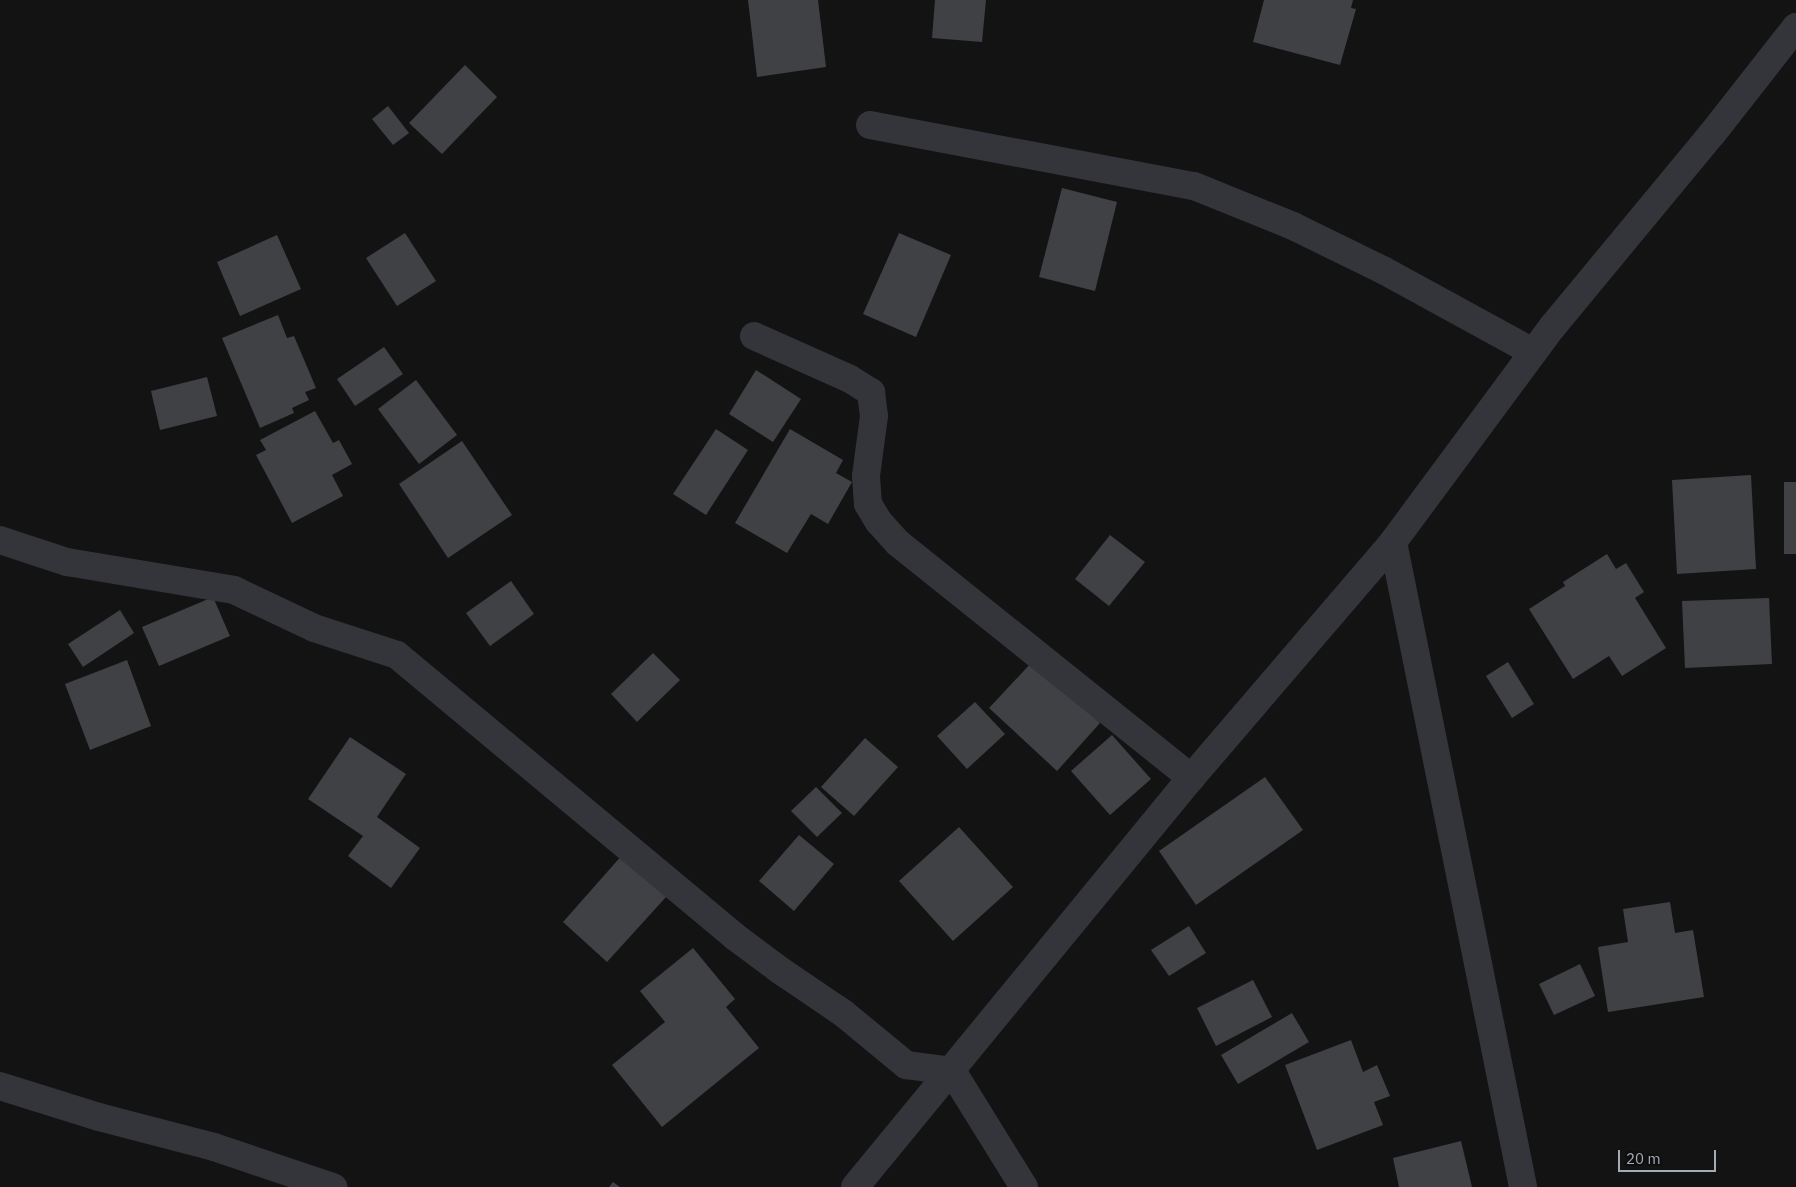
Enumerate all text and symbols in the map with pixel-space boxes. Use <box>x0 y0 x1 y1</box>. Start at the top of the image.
scale bar <box>1621 1140 1718 1172</box>
text: 20 m <box>1626 1149 1661 1168</box>

